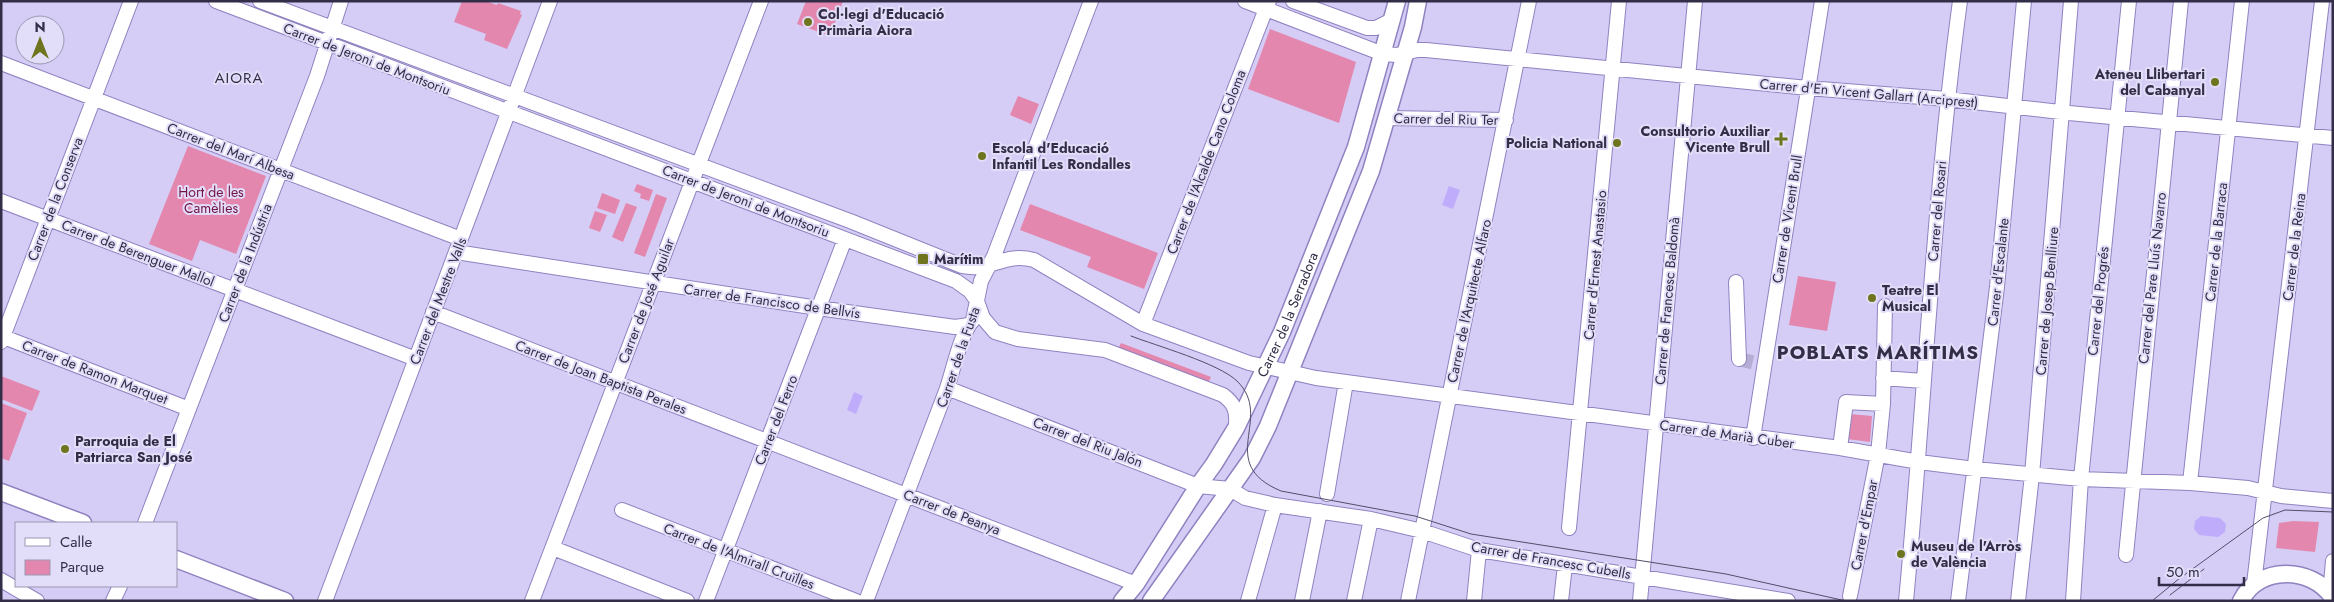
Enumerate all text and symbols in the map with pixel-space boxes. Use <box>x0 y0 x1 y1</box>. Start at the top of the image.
place label: Col·legi d'Educació Primària Aiora <box>818 4 944 40</box>
north arrow <box>15 15 65 65</box>
marker: Col·legi d'Educació Primària Aiora <box>802 16 814 28</box>
text: N <box>34 17 46 37</box>
street label: Carrer de Jeroni de Montsoriu <box>281 18 453 100</box>
place label: Ateneu Llibertari del Cabanyal <box>2094 64 2205 100</box>
district label: AIORA <box>215 67 263 89</box>
street label: Carrer de l'Alcalde Cano Coloma <box>1162 67 1250 257</box>
street label: Carrer d'En Vicent Gallart (Arciprest) <box>1759 73 1979 113</box>
marker: Ateneu Llibertari del Cabanyal <box>2209 76 2221 88</box>
street label: Carrer del Riu Ter <box>1393 108 1499 130</box>
street label: Carrer del Marí Albesa <box>164 117 298 185</box>
place label: Consultorio Auxiliar Vicente Brull <box>1641 121 1770 157</box>
marker: Consultorio Auxiliar Vicente Brull <box>1774 132 1788 146</box>
place label: Policia National <box>1506 133 1607 153</box>
street label: Carrer de la Conserva <box>22 134 88 264</box>
marker: Policia National <box>1611 137 1623 149</box>
place label: Escola d'Educació Infantil Les Rondalles <box>992 138 1131 174</box>
marker: Escola d'Educació Infantil Les Rondalles <box>976 150 988 162</box>
street label: Carrer de Vicent Brull <box>1767 154 1807 284</box>
street label: Carrer de Jeroni de Montsoriu <box>660 160 832 242</box>
street label: Carrer del Rosari <box>1923 160 1951 262</box>
street label: Carrer de la Barraca <box>2200 181 2232 303</box>
park label: Hort de les Camèlies <box>178 182 244 218</box>
street label: Carrer d'Ernest Anastasio <box>1578 189 1612 341</box>
street label: Carrer del Pare Lluís Navarro <box>2133 191 2171 365</box>
street label: Carrer de la Reina <box>2277 192 2311 302</box>
street label: Carrer de la Indústria <box>213 201 277 325</box>
street label: Carrer de Berenguer Mallol <box>59 215 217 291</box>
street label: Carrer de Francesc Baldomà <box>1650 216 1684 386</box>
street label: Carrer de l'Arquitecte Alfaro <box>1442 217 1496 385</box>
street label: Carrer d'Escalante <box>1982 217 2014 327</box>
street label: Carrer de Josep Benlliure <box>2031 226 2063 376</box>
street label: Carrer del Mestre Valls <box>405 234 472 367</box>
street label: Carrer de José Aguilar <box>613 235 679 366</box>
street label: Carrer del Progrés <box>2082 245 2114 357</box>
place label: Marítim <box>934 249 983 269</box>
street label: Carrer de la Serradora <box>1252 249 1323 380</box>
marker: Marítim <box>916 252 930 266</box>
street label: Carrer de Francisco de Bellvís <box>683 279 862 323</box>
place label: Teatre El Musical <box>1882 280 1938 316</box>
marker: Teatre El Musical <box>1866 292 1878 304</box>
street label: Carrer de la Fusta <box>931 304 985 410</box>
street label: Carrer de Ramon Marquet <box>19 335 171 409</box>
street label: Carrer de Joan Baptista Perales <box>512 335 690 419</box>
district label: POBLATS MARÍTIMS <box>1777 339 1979 366</box>
street label: Carrer del Ferro <box>750 372 803 468</box>
street label: Carrer del Riu Jalón <box>1030 412 1146 472</box>
street label: Carrer de Marià Cuber <box>1658 415 1796 453</box>
place label: Parroquia de El Patriarca San José <box>75 431 193 467</box>
marker: Parroquia de El Patriarca San José <box>59 443 71 455</box>
street label: Carrer d'Empar <box>1845 478 1883 572</box>
street label: Carrer de Peanya <box>900 484 1004 540</box>
street label: Carrer de l'Almirall Cruïlles <box>661 518 818 594</box>
legend <box>15 522 178 587</box>
text: Calle <box>60 531 92 553</box>
street label: Carrer de Francesc Cubells <box>1470 536 1633 584</box>
place label: Museu de l'Arròs de València <box>1911 536 2022 572</box>
marker: Museu de l'Arròs de València <box>1895 548 1907 560</box>
scale bar <box>2159 554 2244 586</box>
text: Parque <box>60 556 104 578</box>
text: 50 m <box>2166 561 2200 583</box>

